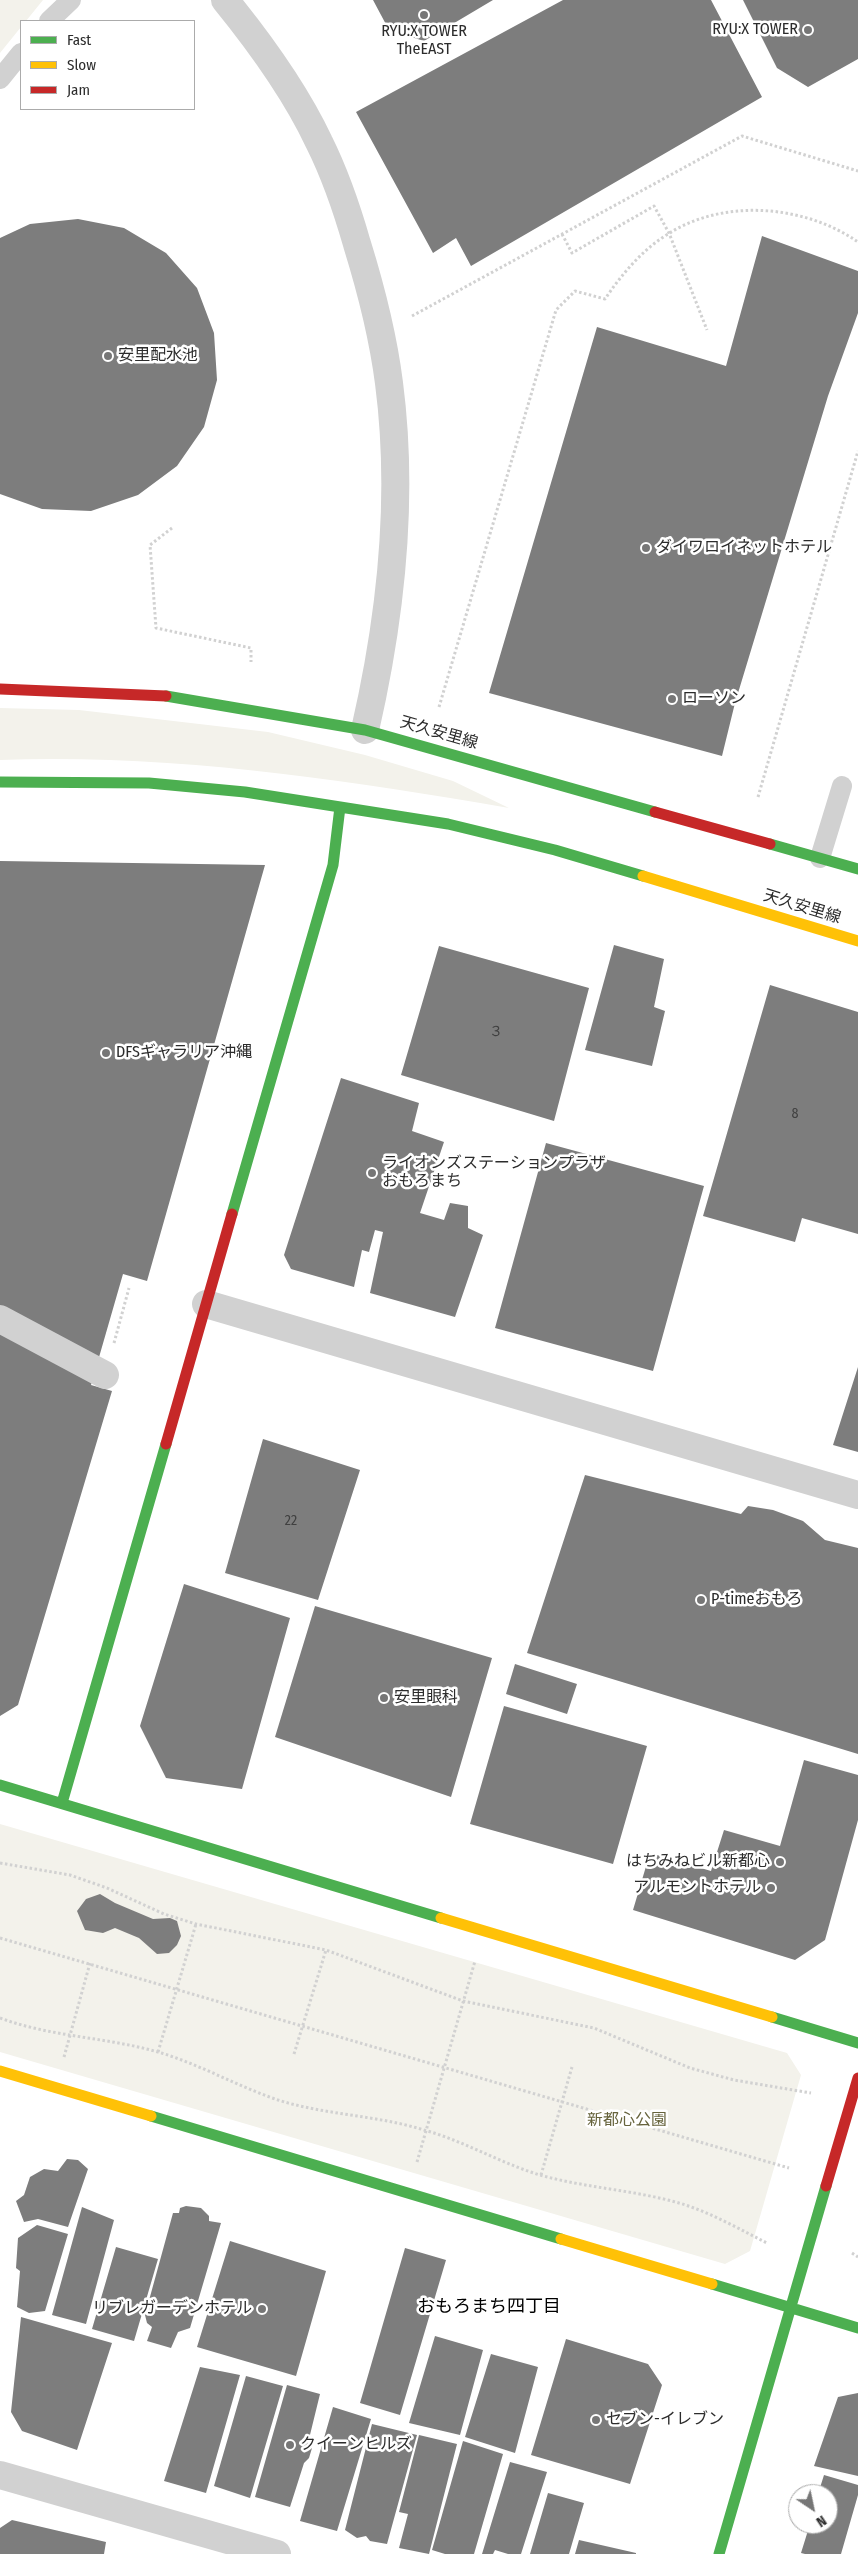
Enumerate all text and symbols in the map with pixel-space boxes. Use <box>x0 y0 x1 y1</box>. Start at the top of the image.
marker: RYU:X TOWER TheEAST <box>418 9 430 21</box>
legend <box>20 20 195 110</box>
place label: RYU:X TOWER <box>712 20 798 40</box>
place label: RYU:X TOWER TheEAST <box>381 22 467 60</box>
marker: RYU:X TOWER <box>802 24 814 36</box>
text: Fast <box>67 31 91 49</box>
text: Slow <box>67 56 96 74</box>
text: Jam <box>67 81 90 99</box>
place label: 安里配水池 <box>118 346 198 366</box>
marker: 安里配水池 <box>102 350 114 362</box>
place label: ダイワロイネットホテル <box>656 538 832 558</box>
marker: ダイワロイネットホテル <box>640 542 652 554</box>
place label: ローソン <box>682 689 746 709</box>
marker: ローソン <box>666 693 678 705</box>
street label: 天久安里線 <box>398 713 480 753</box>
street label: 天久安里線 <box>761 886 843 928</box>
house number: ３ <box>489 1024 503 1040</box>
place label: DFSギャラリア沖縄 <box>116 1043 252 1063</box>
marker: DFSギャラリア沖縄 <box>100 1047 112 1059</box>
house number: 8 <box>792 1106 798 1122</box>
place label: ライオンズステーションプラザ おもろまち <box>382 1154 606 1192</box>
marker: ライオンズステーションプラザ おもろまち <box>366 1167 378 1179</box>
house number: 22 <box>285 1513 297 1529</box>
place label: P-timeおもろ <box>711 1590 802 1610</box>
marker: P-timeおもろ <box>695 1594 707 1606</box>
place label: 安里眼科 <box>394 1688 458 1708</box>
marker: 安里眼科 <box>378 1692 390 1704</box>
place label: はちみねビル新都心 <box>626 1852 770 1872</box>
marker: はちみねビル新都心 <box>774 1856 786 1868</box>
place label: アルモントホテル <box>633 1878 761 1898</box>
marker: アルモントホテル <box>765 1882 777 1894</box>
park label: 新都心公園 <box>587 2111 667 2131</box>
district label: おもろまち四丁目 <box>417 2296 561 2318</box>
place label: リブレガーデンホテル <box>92 2299 252 2319</box>
marker: リブレガーデンホテル <box>256 2303 268 2315</box>
place label: セブン-イレブン <box>606 2410 724 2430</box>
marker: セブン-イレブン <box>590 2414 602 2426</box>
place label: クイーンヒルズ <box>300 2435 412 2455</box>
marker: クイーンヒルズ <box>284 2439 296 2451</box>
north arrow <box>788 2484 838 2534</box>
text: N <box>813 2512 829 2530</box>

